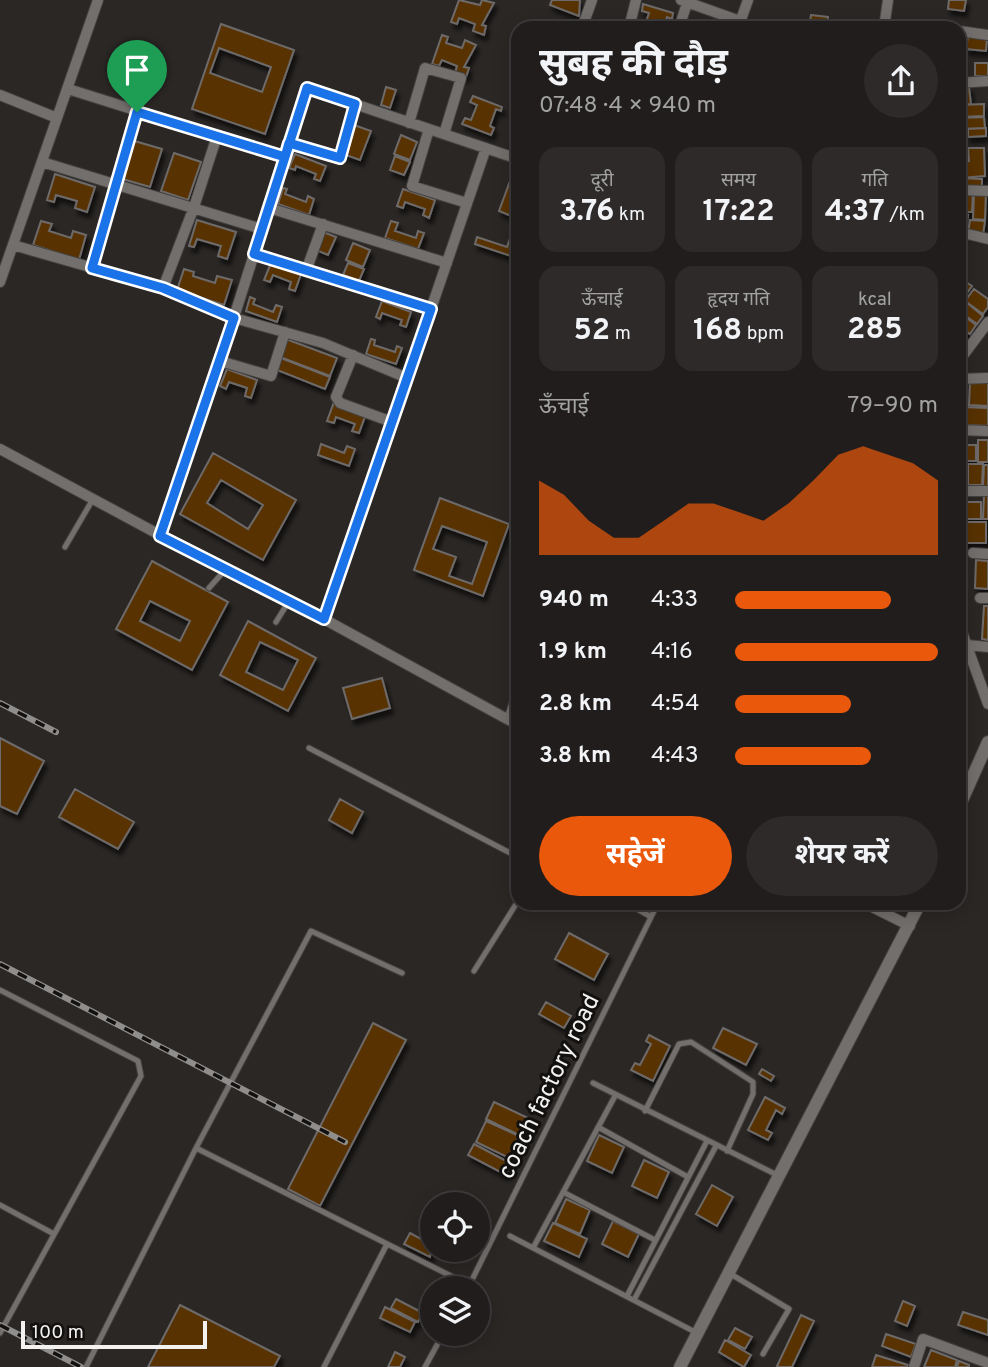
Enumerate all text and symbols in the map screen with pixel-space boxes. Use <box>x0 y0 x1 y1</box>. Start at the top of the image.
pin <box>107 40 167 112</box>
text: सुबह की दौड़ <box>539 41 728 90</box>
button: share <box>864 44 938 118</box>
icon: arrive <box>118 51 156 89</box>
text: 07:48 · 4 × 940 m <box>539 92 716 121</box>
text: दूरी <box>591 169 614 193</box>
text: समय <box>721 169 756 193</box>
text: गति <box>862 169 888 193</box>
text: 3.76 <box>559 194 614 231</box>
text: 17:22 <box>702 194 775 231</box>
text: 4:37 <box>825 194 885 231</box>
text: km <box>614 203 645 227</box>
text: /km <box>885 203 925 227</box>
text: ऊँचाई <box>582 288 623 312</box>
text: हृदय गति <box>707 288 770 312</box>
text: kcal <box>858 288 892 312</box>
text: 285 <box>847 312 903 349</box>
text: 52 <box>574 313 610 350</box>
text: 168 <box>693 313 742 350</box>
text: m <box>610 322 631 346</box>
text: bpm <box>742 322 784 346</box>
text: 79–90 m <box>847 392 938 421</box>
text: ऊँचाई <box>539 393 589 422</box>
text: 940 m <box>539 586 609 615</box>
text: 4:33 <box>651 586 698 615</box>
text: 1.9 km <box>539 638 607 667</box>
text: 4:16 <box>651 638 693 667</box>
text: 2.8 km <box>539 690 612 719</box>
text: 4:54 <box>651 690 699 719</box>
text: 3.8 km <box>539 742 611 771</box>
text: 4:43 <box>651 742 699 771</box>
button: सहेजें <box>539 816 732 896</box>
button: शेयर करें <box>746 816 938 896</box>
street label: coach factory road <box>492 990 607 1184</box>
map controls <box>420 1192 490 1346</box>
button: locate <box>420 1192 490 1262</box>
button: layers <box>420 1276 490 1346</box>
scale bar <box>21 1318 206 1350</box>
text: 100 m <box>32 1321 84 1345</box>

